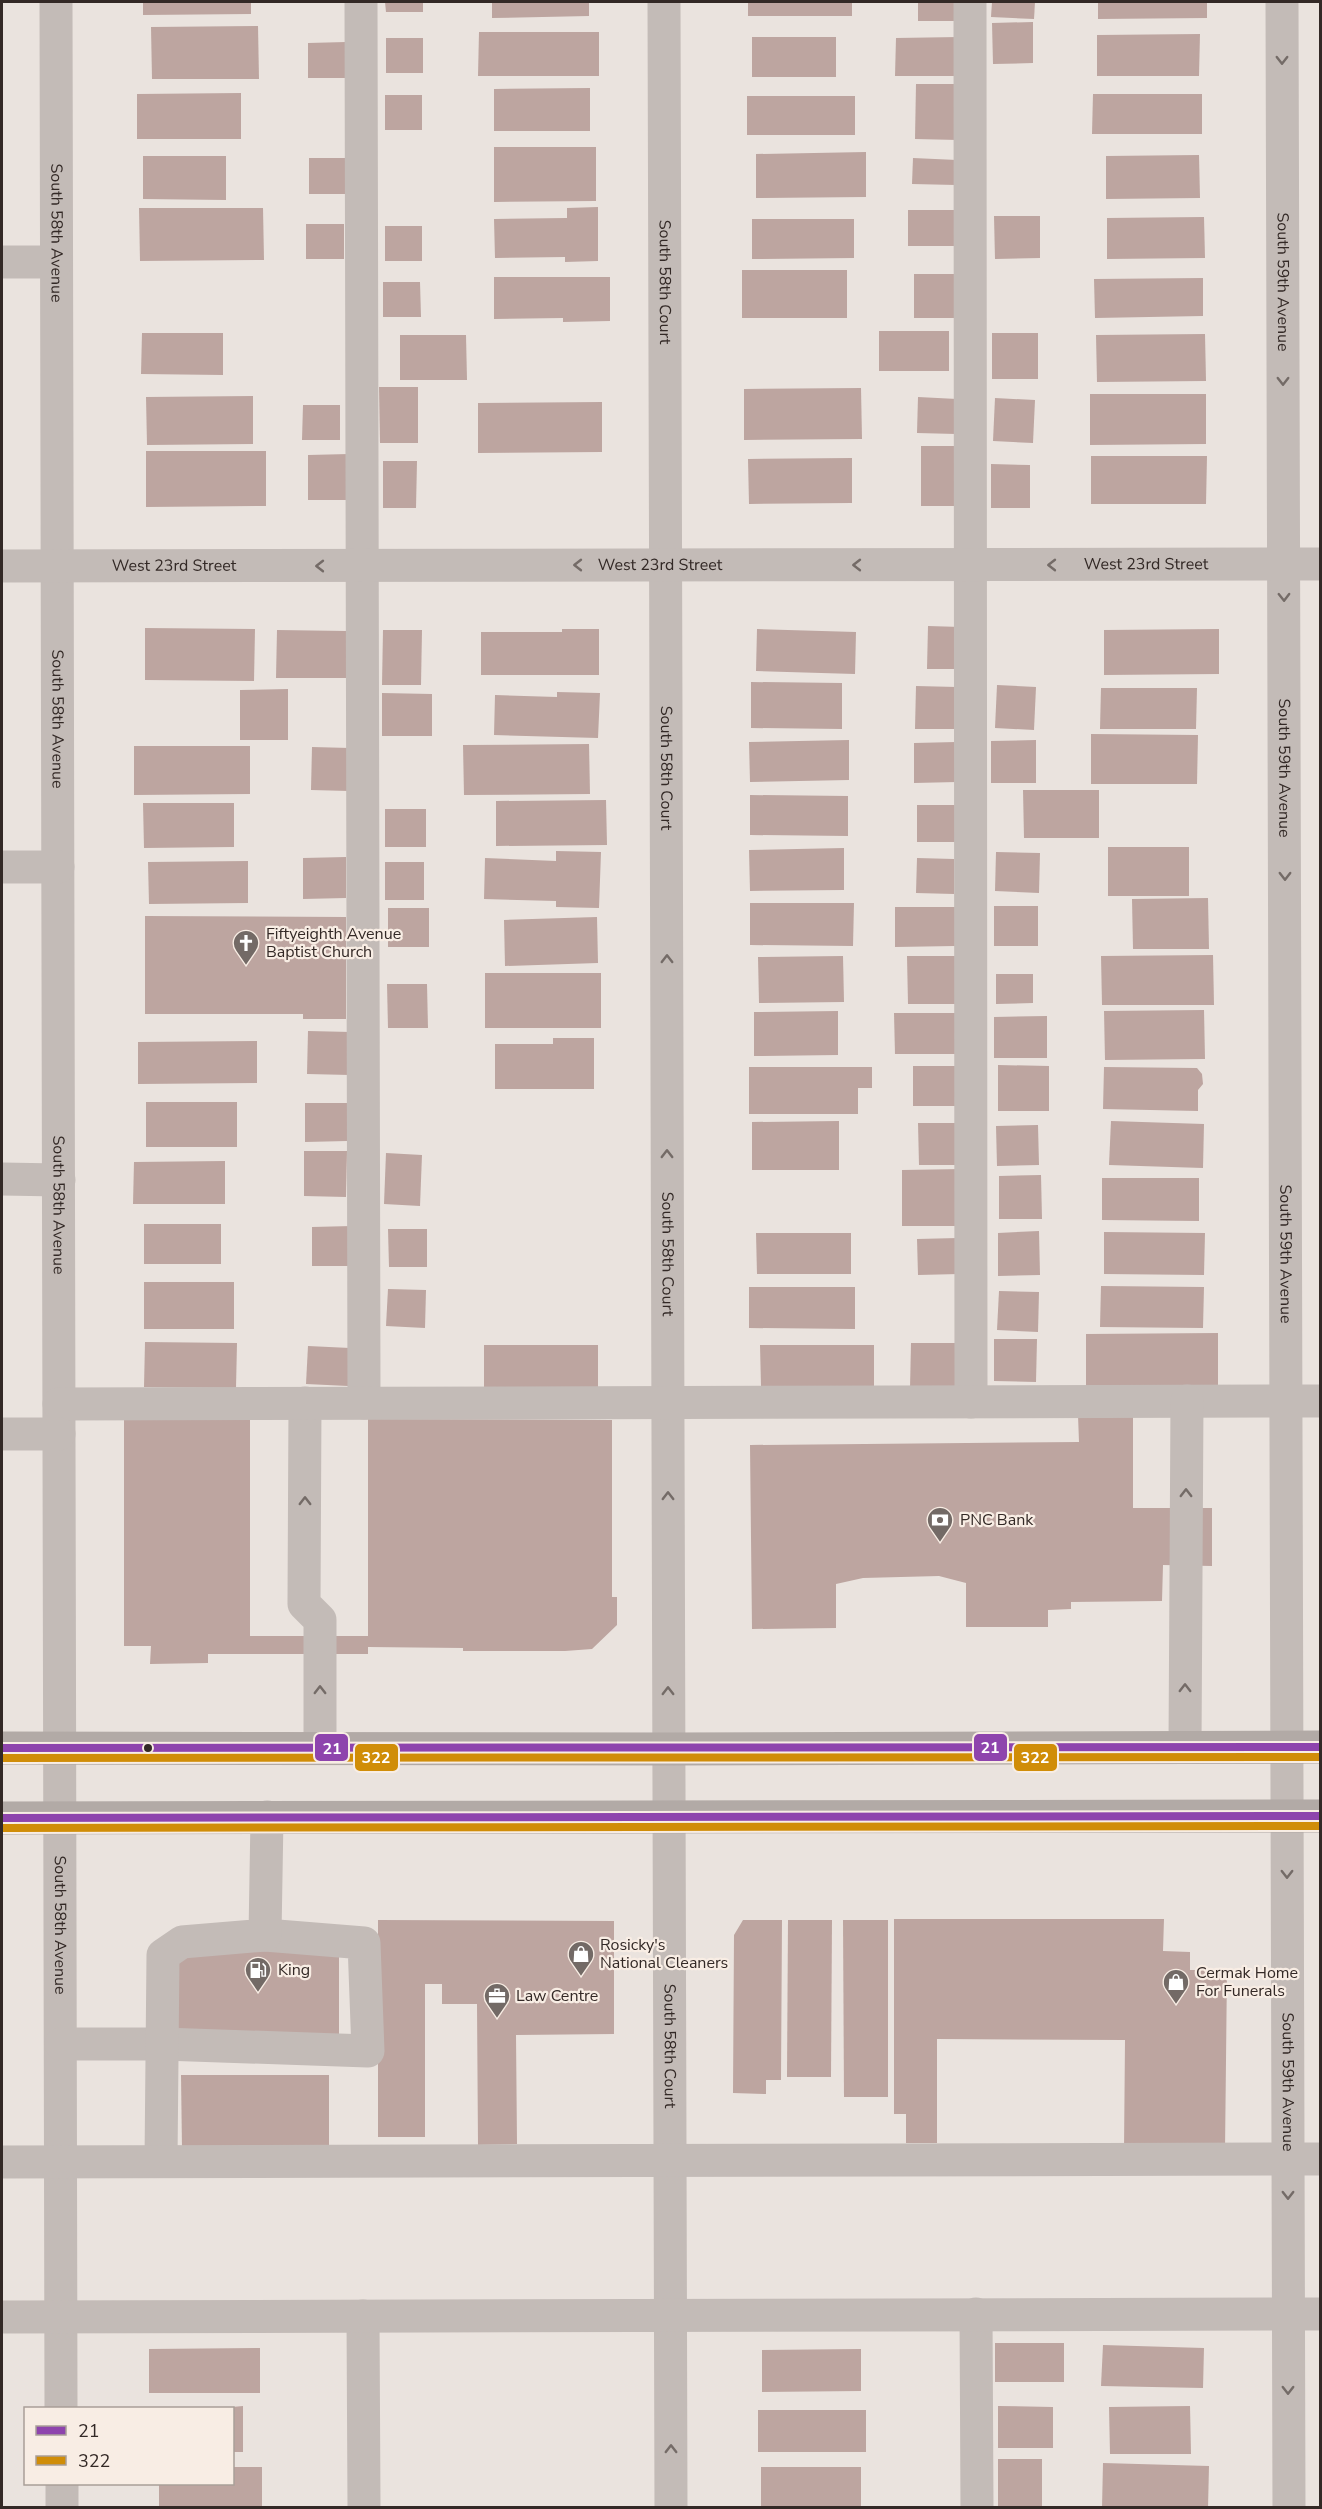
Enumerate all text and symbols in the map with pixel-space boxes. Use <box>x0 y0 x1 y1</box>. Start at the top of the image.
one-way arrow <box>1276 55 1288 64</box>
street label: South 58th Avenue <box>45 163 68 303</box>
street label: South 59th Avenue <box>1272 212 1294 352</box>
street label: South 58th Court <box>654 220 676 345</box>
one-way arrow <box>1277 376 1289 385</box>
street label: West 23rd Street <box>1084 553 1209 575</box>
street label: West 23rd Street <box>598 554 723 576</box>
street label: West 23rd Street <box>112 555 237 577</box>
one-way arrow <box>574 559 583 571</box>
one-way arrow <box>853 559 862 571</box>
one-way arrow <box>1048 559 1057 571</box>
one-way arrow <box>316 560 325 572</box>
one-way arrow <box>1278 592 1290 601</box>
street label: South 58th Avenue <box>46 649 69 789</box>
street label: South 59th Avenue <box>1273 698 1295 838</box>
street label: South 58th Court <box>655 706 677 831</box>
one-way arrow <box>1278 871 1291 880</box>
place label: Fiftyeighth Avenue Baptist Church <box>266 923 401 963</box>
church icon: Fiftyeighth Avenue Baptist Church <box>231 928 261 966</box>
one-way arrow <box>661 954 673 963</box>
street label: South 58th Avenue <box>47 1135 70 1275</box>
one-way arrow <box>661 1149 673 1158</box>
street label: South 59th Avenue <box>1274 1184 1297 1324</box>
street label: South 58th Court <box>656 1192 679 1317</box>
one-way arrow <box>1180 1489 1192 1498</box>
one-way arrow <box>662 1491 674 1500</box>
one-way arrow <box>298 1497 311 1506</box>
bank icon: PNC Bank <box>925 1505 955 1543</box>
place label: PNC Bank <box>960 1509 1034 1531</box>
one-way arrow <box>1179 1684 1191 1693</box>
one-way arrow <box>314 1685 326 1694</box>
one-way arrow <box>662 1686 675 1695</box>
line badge: 21 <box>314 1733 349 1762</box>
line badge: 21 <box>973 1733 1008 1762</box>
text: 21 <box>980 1737 1000 1759</box>
text: 21 <box>322 1738 342 1760</box>
unlabelled marker <box>142 1742 154 1754</box>
line badge: 322 <box>354 1743 399 1772</box>
line badge: 322 <box>1013 1743 1058 1772</box>
text: 322 <box>362 1747 390 1769</box>
text: 322 <box>1021 1747 1049 1769</box>
street label: South 58th Avenue <box>49 1855 71 1995</box>
one-way arrow <box>1281 1870 1293 1879</box>
place label: Rosicky's National Cleaners <box>600 1934 728 1974</box>
shop icon: Rosicky's National Cleaners <box>566 1939 596 1977</box>
fuel station icon: King <box>243 1955 273 1993</box>
place label: King <box>278 1959 310 1981</box>
place label: Cermak Home For Funerals <box>1196 1962 1298 2002</box>
shop icon: Cermak Home For Funerals <box>1161 1967 1191 2005</box>
office icon: Law Centre <box>482 1981 512 2019</box>
street label: South 58th Court <box>659 1984 681 2109</box>
place label: Law Centre <box>516 1985 598 2007</box>
street label: South 59th Avenue <box>1277 2012 1299 2152</box>
one-way arrow <box>1282 2191 1294 2200</box>
one-way arrow <box>1282 2386 1294 2395</box>
legend <box>24 2407 234 2485</box>
text: 21 <box>78 2419 100 2443</box>
one-way arrow <box>665 2445 677 2454</box>
text: 322 <box>78 2449 110 2473</box>

